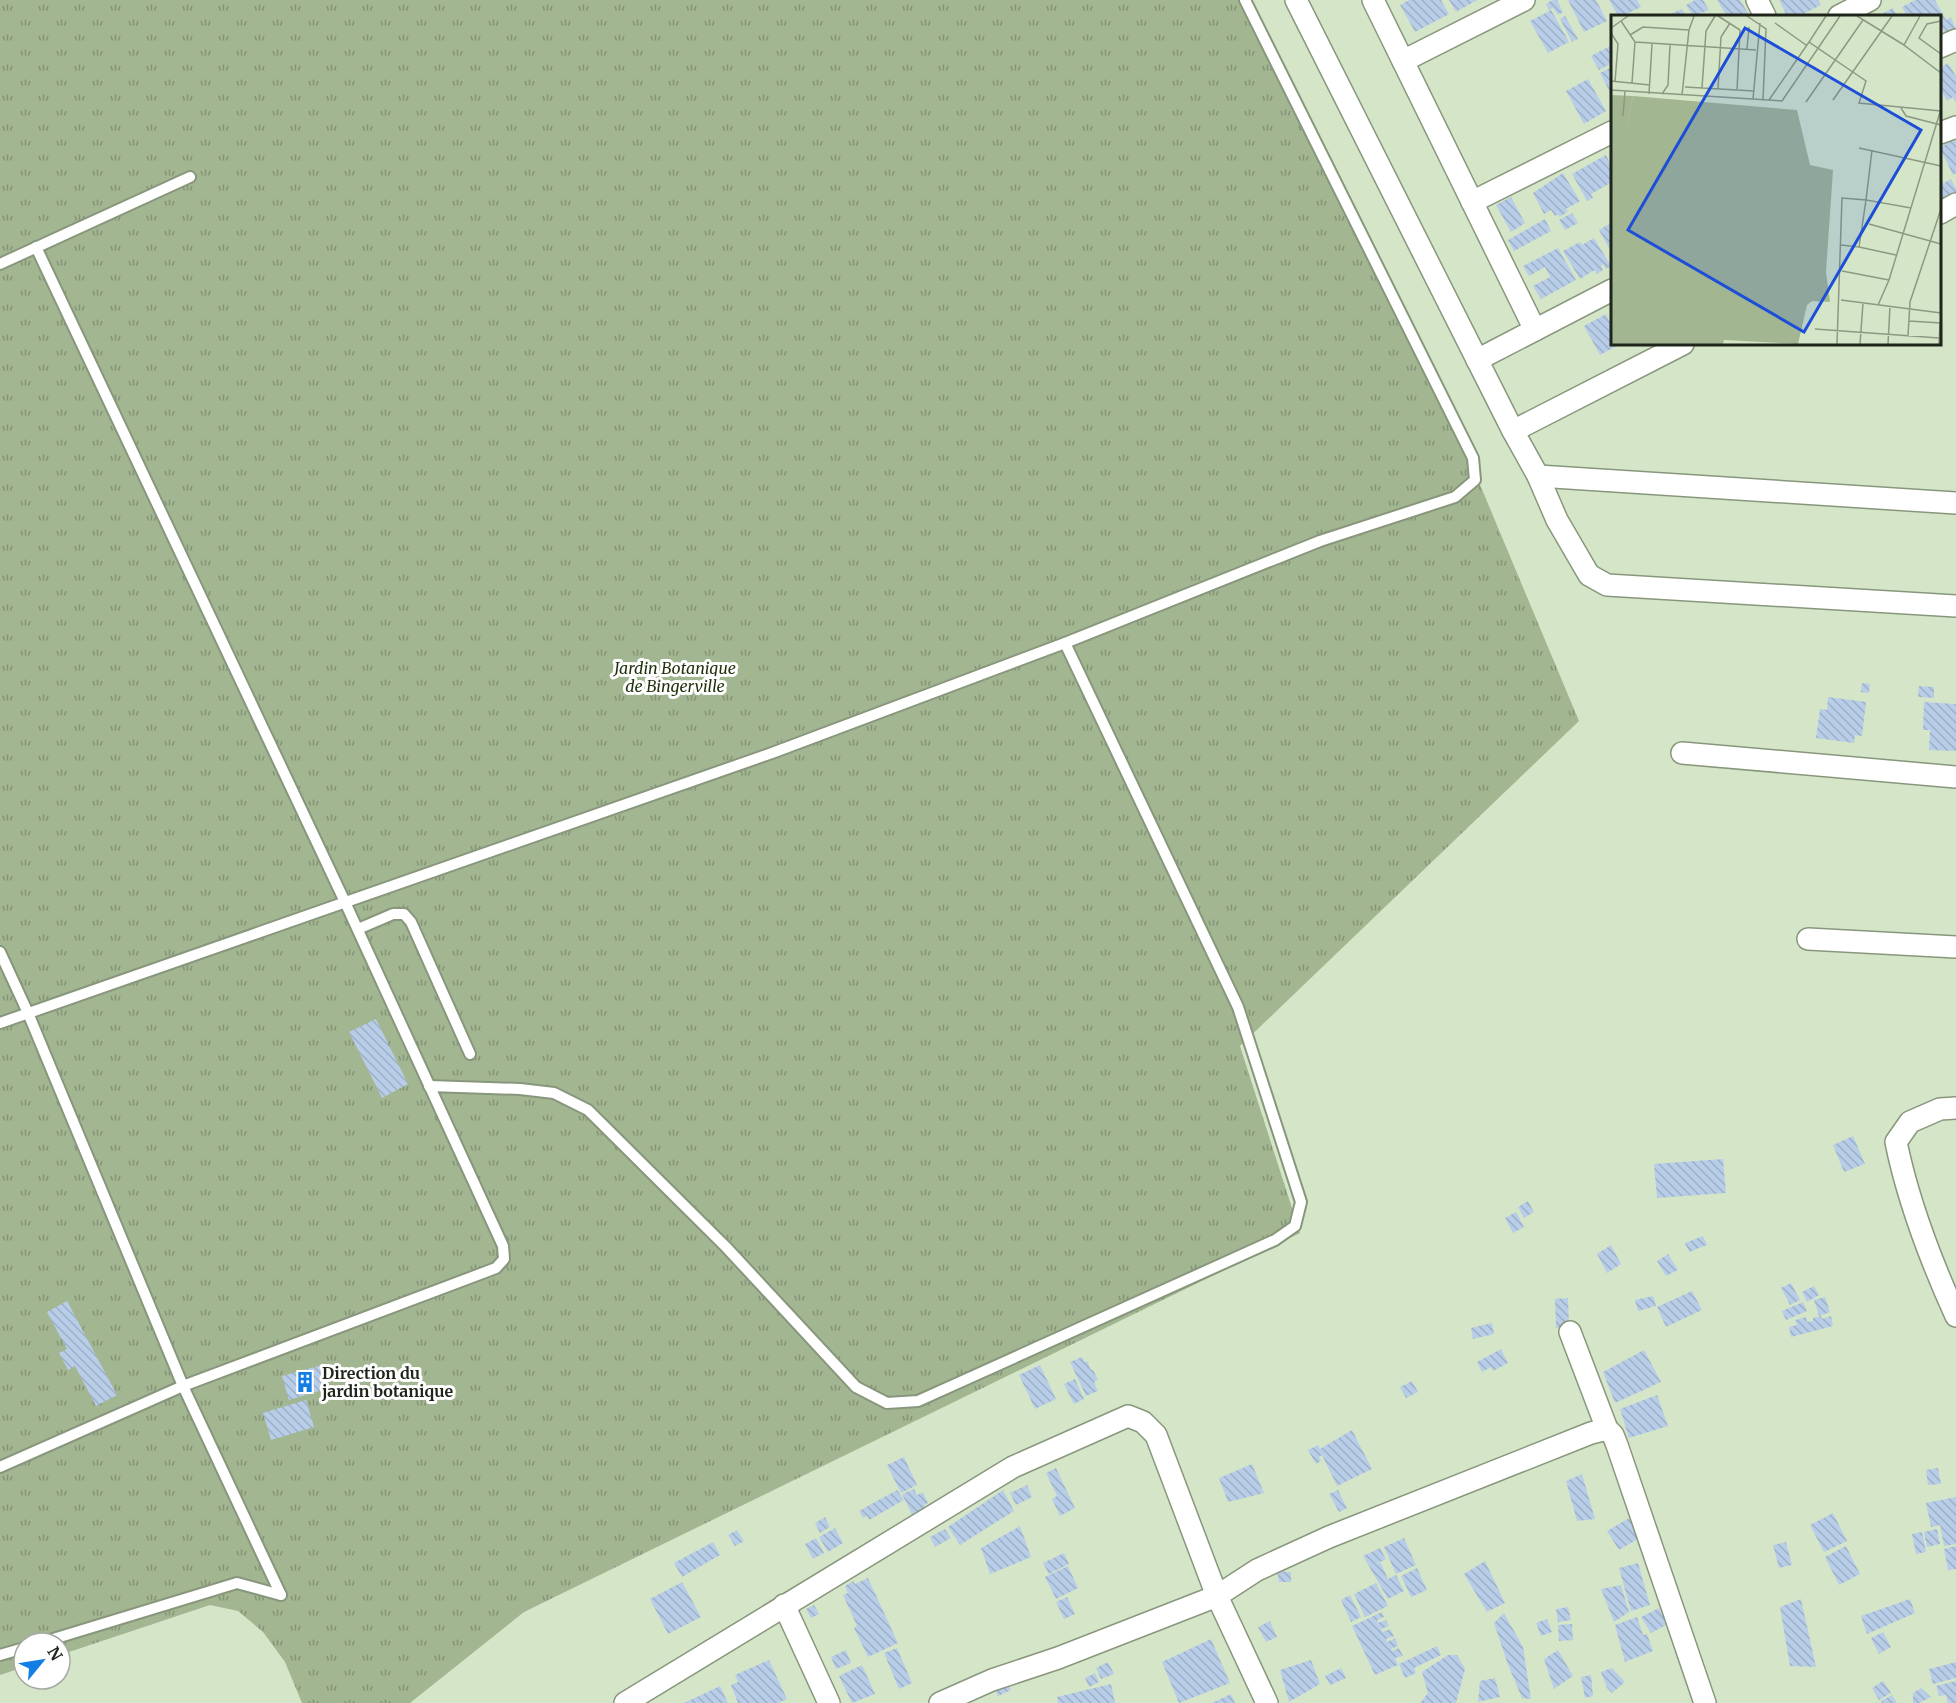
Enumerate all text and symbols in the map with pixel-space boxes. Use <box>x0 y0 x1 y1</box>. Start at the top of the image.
inset map <box>1611 15 1941 345</box>
park label: Jardin Botanique de Bingerville <box>612 658 736 696</box>
place label: Direction du jardin botanique <box>321 1363 453 1401</box>
building icon: Direction du jardin botanique <box>293 1370 317 1394</box>
north arrow <box>12 1631 72 1691</box>
text: N <box>43 1643 67 1664</box>

